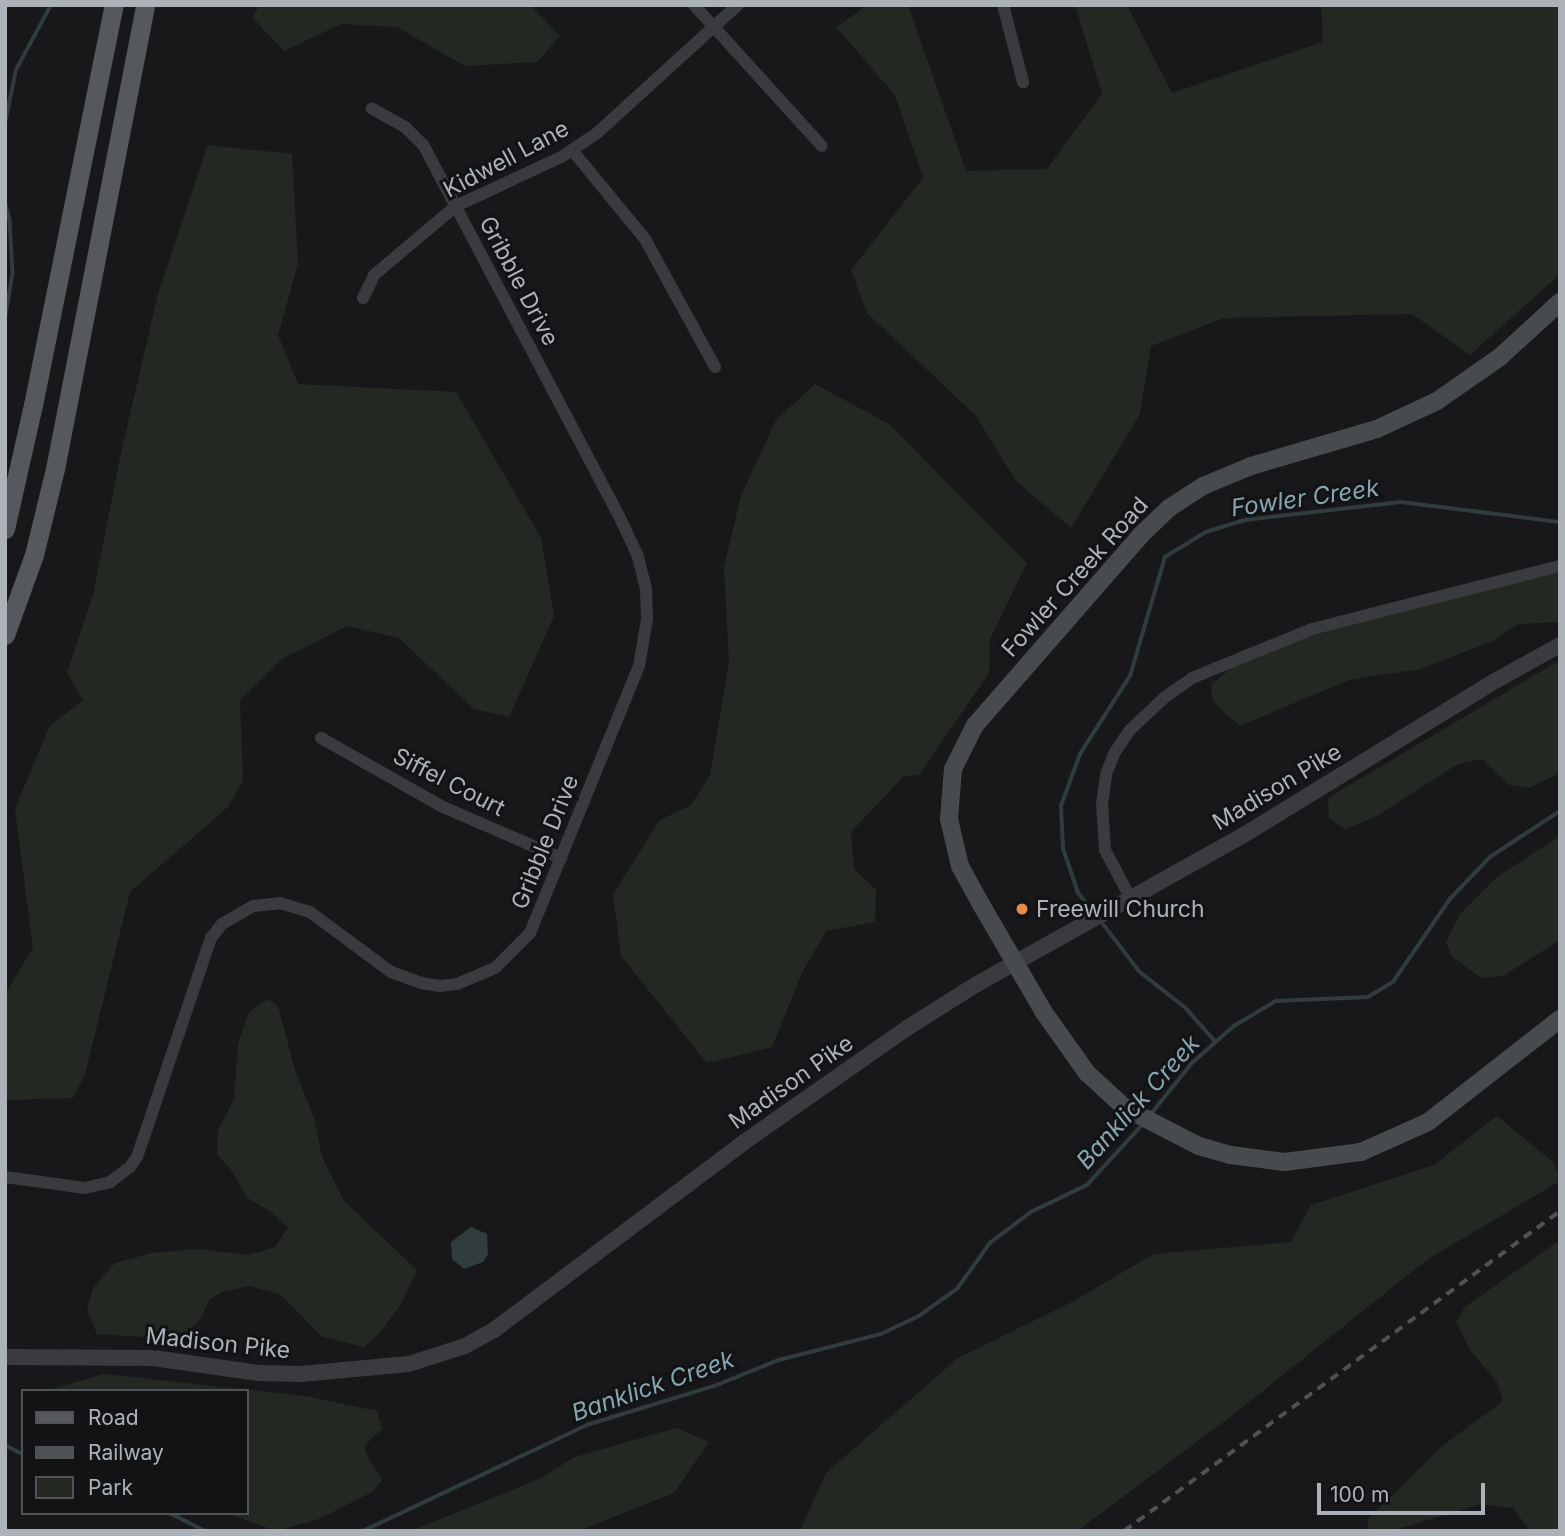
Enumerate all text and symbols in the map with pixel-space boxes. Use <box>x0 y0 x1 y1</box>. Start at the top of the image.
street label: Kidwell Lane <box>439 114 573 204</box>
street label: Gribble Drive <box>473 212 565 350</box>
water label: Fowler Creek <box>1229 473 1381 523</box>
street label: Fowler Creek Road <box>996 491 1154 663</box>
street label: Madison Pike <box>1208 738 1346 836</box>
street label: Siffel Court <box>388 742 510 822</box>
street label: Gribble Drive <box>506 771 584 913</box>
place label: Freewill Church <box>1036 895 1205 923</box>
marker: Freewill Church <box>1014 901 1030 917</box>
street label: Madison Pike <box>724 1029 858 1135</box>
water label: Banklick Creek <box>1070 1029 1206 1175</box>
street label: Madison Pike <box>144 1322 292 1364</box>
water label: Banklick Creek <box>568 1345 738 1427</box>
legend <box>21 1389 248 1515</box>
text: Road <box>88 1405 139 1430</box>
text: Railway <box>88 1440 164 1465</box>
scale bar <box>1320 1470 1488 1514</box>
text: Park <box>88 1475 133 1500</box>
text: 100 m <box>1330 1482 1389 1507</box>

